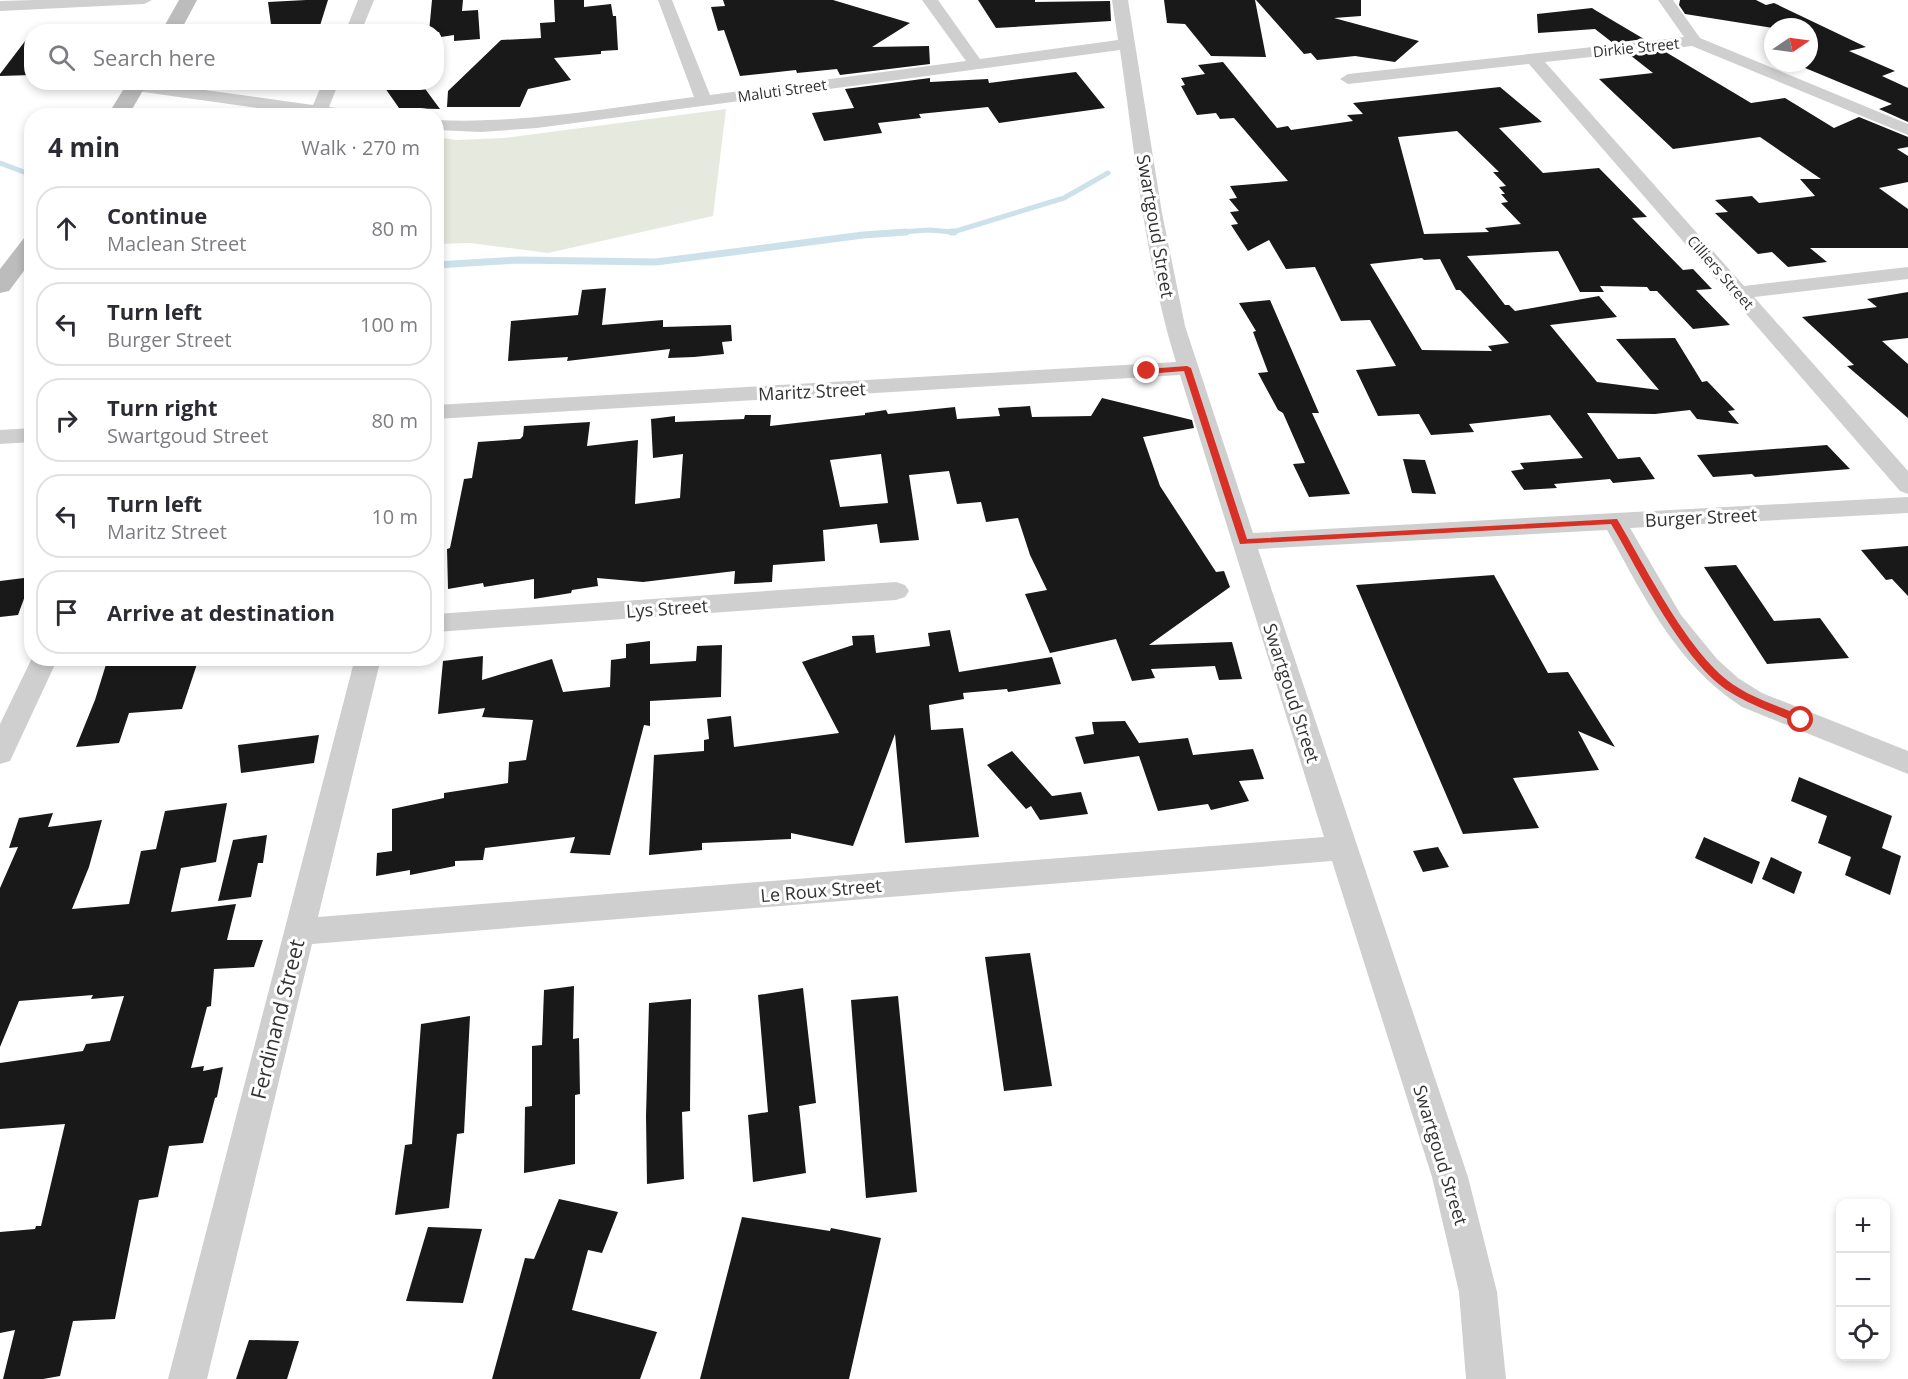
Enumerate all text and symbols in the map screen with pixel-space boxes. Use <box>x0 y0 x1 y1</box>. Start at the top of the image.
north arrow <box>1764 18 1818 72</box>
search box <box>24 24 444 90</box>
street label: Dirkie Street <box>1592 33 1680 61</box>
icon: search <box>45 41 78 74</box>
text: Search here <box>93 42 216 72</box>
street label: Maluti Street <box>736 74 828 106</box>
text: 4 min <box>48 129 120 165</box>
text: Walk · 270 m <box>301 134 420 161</box>
street label: Swartgoud Street <box>1132 152 1180 300</box>
text: Continue <box>107 200 207 230</box>
icon: ahead <box>50 212 83 245</box>
text: 80 m <box>371 215 418 242</box>
text: Maclean Street <box>107 230 246 257</box>
street label: Cilliers Street <box>1683 231 1759 313</box>
text: Turn left <box>107 296 202 326</box>
icon: left <box>50 308 83 341</box>
text: 100 m <box>360 311 418 338</box>
text: Burger Street <box>107 326 232 353</box>
route end <box>1133 357 1159 383</box>
street label: Maritz Street <box>757 376 867 406</box>
text: Turn right <box>107 392 218 422</box>
icon: right <box>50 404 83 437</box>
text: 80 m <box>371 407 418 434</box>
text: Swartgoud Street <box>107 422 268 449</box>
text: Turn left <box>107 488 202 518</box>
icon: left <box>50 500 83 533</box>
street label: Burger Street <box>1644 502 1758 532</box>
text: 10 m <box>371 503 418 530</box>
text: Maritz Street <box>107 518 227 545</box>
street label: Lys Street <box>625 593 709 623</box>
icon: arrive <box>50 596 83 629</box>
text: Arrive at destination <box>107 597 335 627</box>
street label: Swartgoud Street <box>1258 620 1326 766</box>
route start <box>1787 706 1813 732</box>
street label: Le Roux Street <box>759 873 883 907</box>
street label: Ferdinand Street <box>244 936 310 1102</box>
street label: Swartgoud Street <box>1408 1082 1474 1228</box>
map controls <box>1836 1199 1890 1361</box>
button: + <box>1836 1199 1890 1253</box>
button: − <box>1836 1253 1890 1307</box>
button: locate <box>1836 1307 1890 1361</box>

